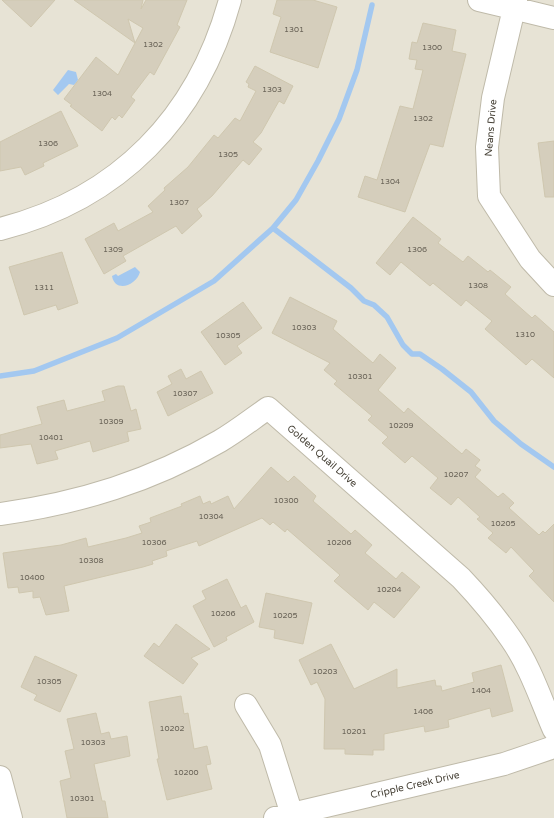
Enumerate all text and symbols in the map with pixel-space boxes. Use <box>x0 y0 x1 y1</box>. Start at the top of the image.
house number: 1301 <box>284 25 304 34</box>
house number: 1302 <box>143 40 163 49</box>
house number: 1300 <box>422 43 442 52</box>
house number: 1303 <box>262 85 282 94</box>
house number: 1304 <box>92 89 112 98</box>
street label: Neans Drive <box>483 99 500 157</box>
house number: 1302 <box>413 114 433 123</box>
house number: 1306 <box>38 139 58 148</box>
house number: 1305 <box>218 150 238 159</box>
house number: 1304 <box>380 177 400 186</box>
house number: 1307 <box>169 198 189 207</box>
house number: 1309 <box>103 245 123 254</box>
house number: 1306 <box>407 245 427 254</box>
house number: 1308 <box>468 281 488 290</box>
house number: 1311 <box>34 283 54 292</box>
house number: 10303 <box>291 323 317 332</box>
house number: 1310 <box>515 330 535 339</box>
house number: 10305 <box>215 331 241 340</box>
house number: 10301 <box>347 372 373 381</box>
house number: 10307 <box>172 389 198 398</box>
house number: 10309 <box>98 417 124 426</box>
house number: 10209 <box>388 421 414 430</box>
street label: Golden Quail Drive <box>285 422 360 490</box>
house number: 10401 <box>38 433 64 442</box>
house number: 10207 <box>443 470 469 479</box>
house number: 10300 <box>273 496 299 505</box>
house number: 10304 <box>198 512 224 521</box>
house number: 10205 <box>490 519 516 528</box>
house number: 10306 <box>141 538 167 547</box>
house number: 10206 <box>326 538 352 547</box>
house number: 10308 <box>78 556 104 565</box>
house number: 10400 <box>19 573 45 582</box>
house number: 10204 <box>376 585 402 594</box>
house number: 10206 <box>210 609 236 618</box>
house number: 10205 <box>272 611 298 620</box>
house number: 10203 <box>312 667 338 676</box>
house number: 10305 <box>36 677 62 686</box>
house number: 1404 <box>471 686 491 695</box>
house number: 1406 <box>413 707 433 716</box>
house number: 10202 <box>159 724 185 733</box>
house number: 10201 <box>341 727 367 736</box>
house number: 10303 <box>80 738 106 747</box>
house number: 10200 <box>173 768 199 777</box>
street label: Cripple Creek Drive <box>369 769 461 801</box>
house number: 10301 <box>69 794 95 803</box>

